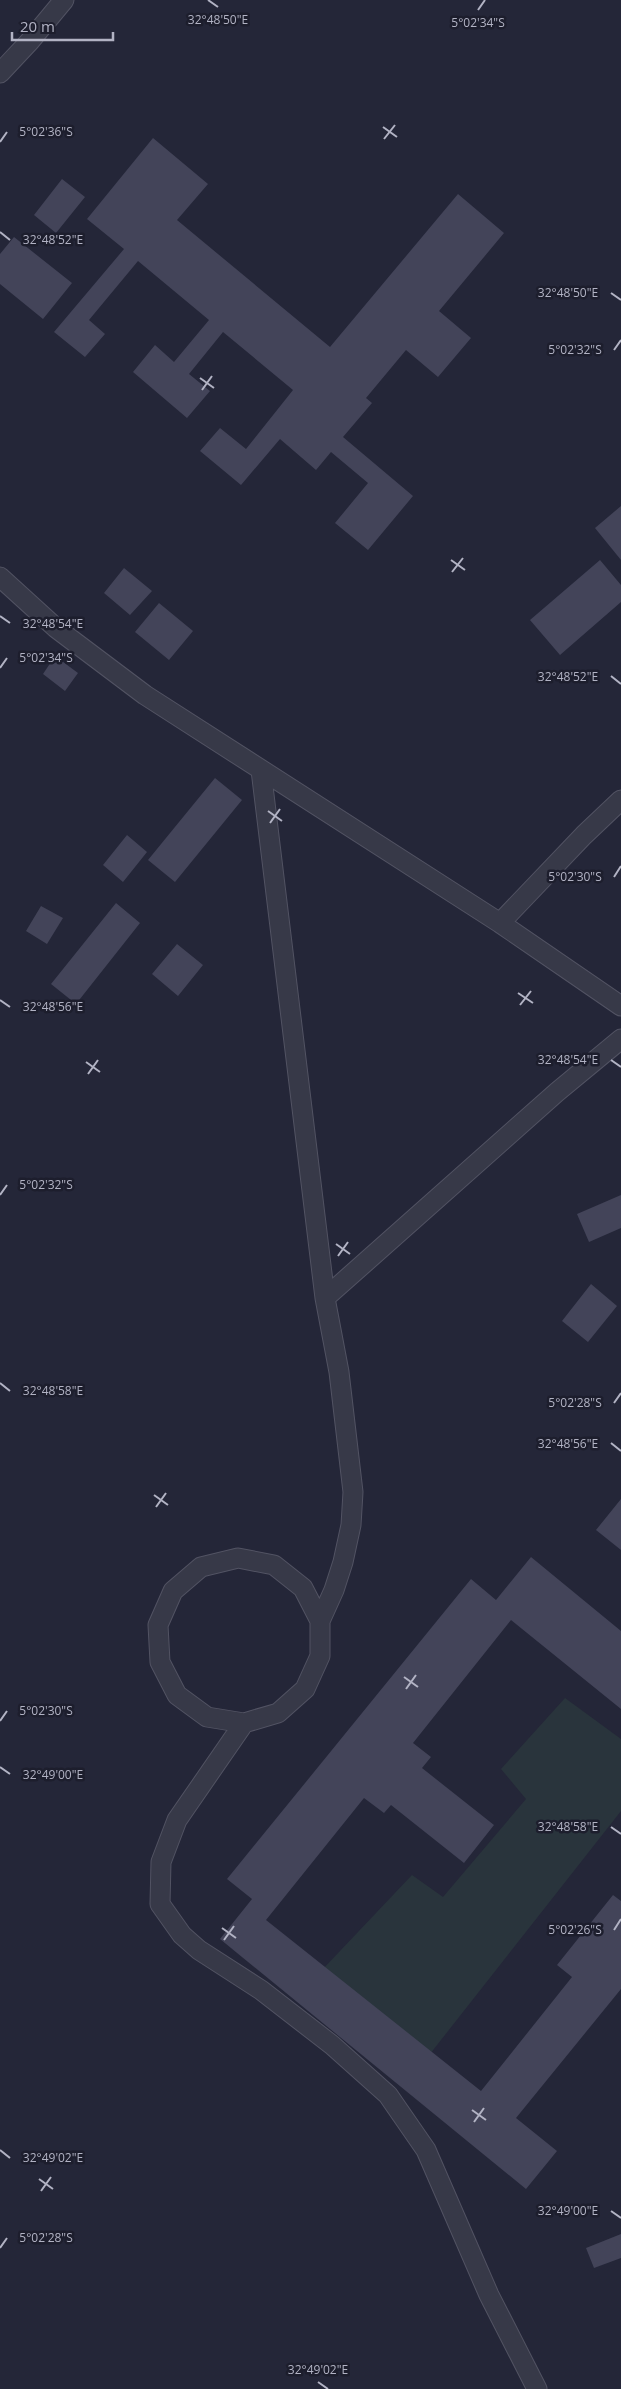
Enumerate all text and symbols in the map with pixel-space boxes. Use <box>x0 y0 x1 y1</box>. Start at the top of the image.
scale bar <box>12 10 114 42</box>
text: 32°48'50"E <box>188 11 248 28</box>
text: 5°02'34"S <box>451 14 505 31</box>
text: 20 m <box>20 16 55 36</box>
text: 5°02'36"S <box>19 123 73 140</box>
text: 32°48'52"E <box>23 231 83 248</box>
text: 32°48'50"E <box>538 284 598 301</box>
text: 5°02'32"S <box>548 341 602 358</box>
text: 32°48'54"E <box>23 615 83 632</box>
text: 5°02'34"S <box>19 649 73 666</box>
text: 32°48'52"E <box>538 668 598 685</box>
text: 5°02'30"S <box>548 868 602 885</box>
text: 32°48'56"E <box>23 998 83 1015</box>
text: 32°48'54"E <box>538 1051 598 1068</box>
text: 5°02'32"S <box>19 1176 73 1193</box>
text: 32°48'58"E <box>23 1382 83 1399</box>
text: 5°02'28"S <box>548 1394 602 1411</box>
text: 32°48'56"E <box>538 1435 598 1452</box>
text: 5°02'30"S <box>19 1702 73 1719</box>
text: 32°49'00"E <box>23 1766 83 1783</box>
text: 32°48'58"E <box>538 1818 598 1835</box>
text: 5°02'26"S <box>548 1921 602 1938</box>
text: 32°49'02"E <box>23 2149 83 2166</box>
text: 32°49'00"E <box>538 2202 598 2219</box>
text: 5°02'28"S <box>19 2229 73 2246</box>
text: 32°49'02"E <box>288 2361 348 2378</box>

